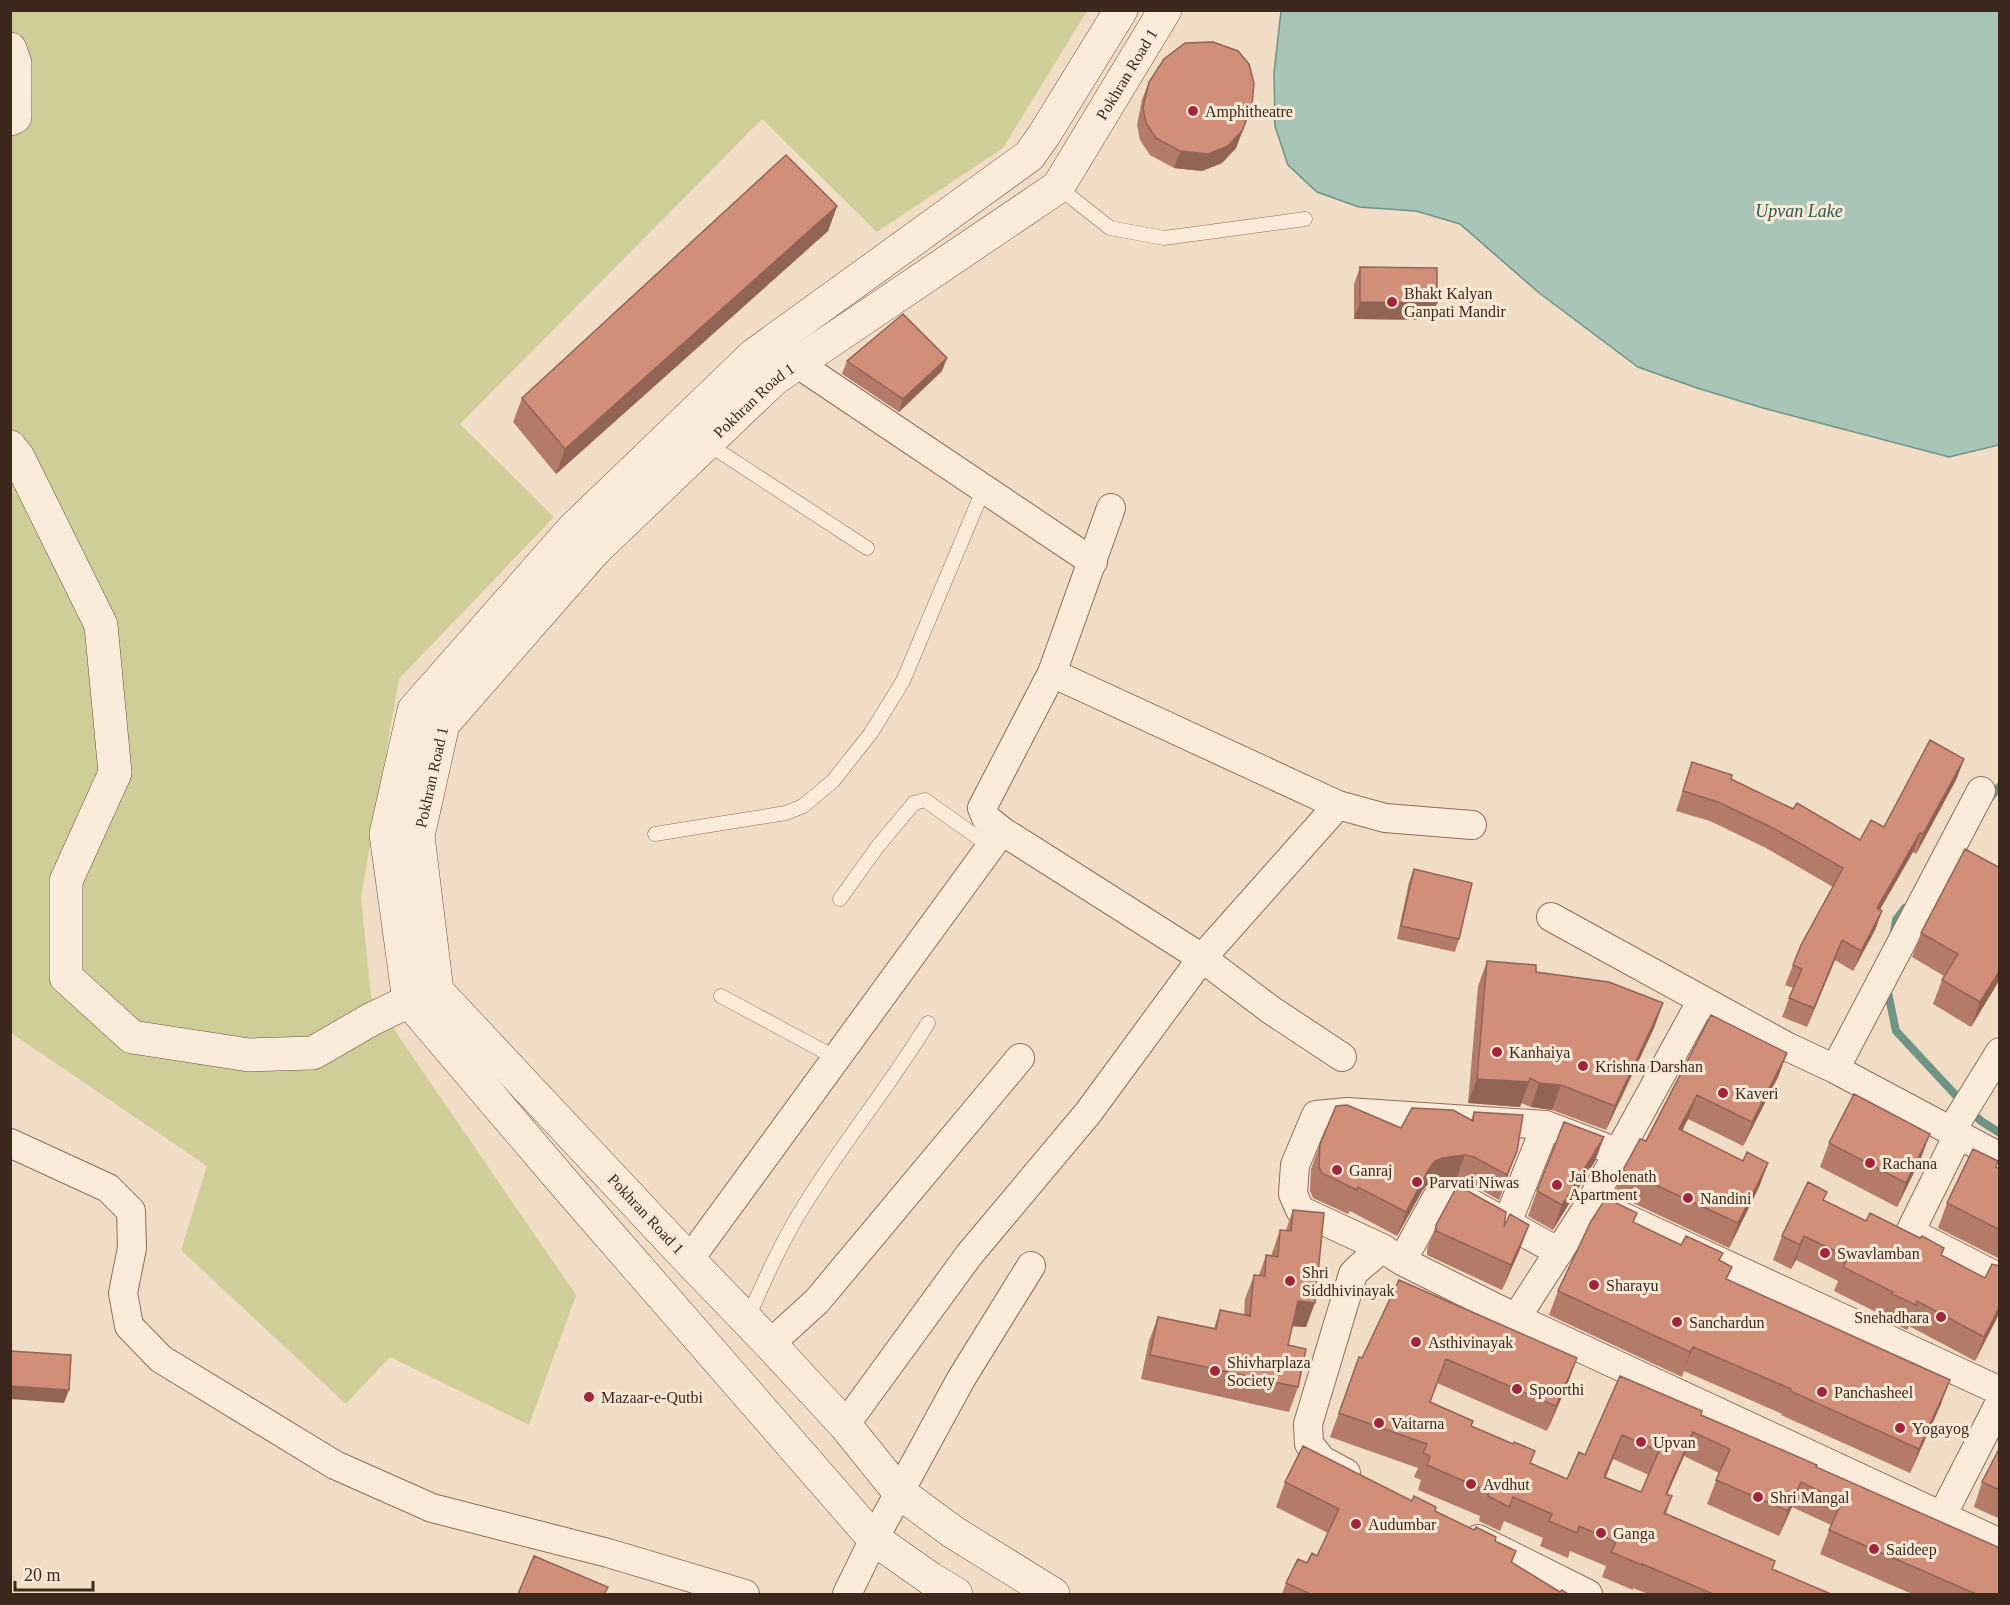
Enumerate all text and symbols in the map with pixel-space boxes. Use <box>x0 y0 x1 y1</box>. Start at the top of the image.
street label: Pokhran Road 1 <box>1092 25 1160 122</box>
place label: Amphitheatre <box>1205 103 1293 121</box>
marker: Amphitheatre <box>1186 104 1200 118</box>
water label: Upvan Lake <box>1755 201 1843 221</box>
place label: Bhakt Kalyan Ganpati Mandir <box>1404 285 1506 321</box>
marker: Bhakt Kalyan Ganpati Mandir <box>1385 295 1399 309</box>
street label: Pokhran Road 1 <box>710 359 797 441</box>
street label: Pokhran Road 1 <box>412 725 451 829</box>
place label: Kanhaiya <box>1509 1044 1570 1062</box>
marker: Kanhaiya <box>1490 1045 1504 1059</box>
place label: Krishna Darshan <box>1595 1058 1703 1075</box>
marker: Krishna Darshan <box>1576 1059 1590 1073</box>
place label: Kaveri <box>1735 1085 1779 1102</box>
marker: Kaveri <box>1716 1086 1730 1100</box>
place label: Rachana <box>1882 1155 1937 1172</box>
marker: Rachana <box>1863 1156 1877 1170</box>
place label: Ganraj <box>1349 1162 1393 1180</box>
marker: Ganraj <box>1330 1163 1344 1177</box>
place label: Jai Bholenath Apartment <box>1569 1168 1657 1204</box>
street label: Pokhran Road 1 <box>605 1170 687 1258</box>
place label: Parvati Niwas <box>1429 1174 1519 1191</box>
marker: Parvati Niwas <box>1410 1175 1424 1189</box>
marker: Jai Bholenath Apartment <box>1550 1178 1564 1192</box>
place label: Nandini <box>1700 1190 1752 1207</box>
marker: Nandini <box>1681 1191 1695 1205</box>
place label: Swavlamban <box>1837 1245 1920 1262</box>
marker: Swavlamban <box>1818 1246 1832 1260</box>
place label: Shri Siddhivinayak <box>1302 1264 1394 1300</box>
marker: Shri Siddhivinayak <box>1283 1274 1297 1288</box>
place label: Sharayu <box>1606 1277 1658 1295</box>
marker: Sharayu <box>1587 1278 1601 1292</box>
place label: Snehadhara <box>1854 1309 1929 1326</box>
marker: Snehadhara <box>1934 1310 1948 1324</box>
place label: Sanchardun <box>1689 1314 1765 1331</box>
marker: Sanchardun <box>1670 1315 1684 1329</box>
place label: Asthivinayak <box>1428 1334 1513 1352</box>
marker: Asthivinayak <box>1409 1335 1423 1349</box>
place label: Shivharplaza Society <box>1227 1354 1311 1390</box>
marker: Shivharplaza Society <box>1208 1364 1222 1378</box>
place label: Spoorthi <box>1529 1381 1585 1399</box>
marker: Spoorthi <box>1510 1382 1524 1396</box>
place label: Panchasheel <box>1834 1384 1914 1401</box>
marker: Panchasheel <box>1815 1385 1829 1399</box>
place label: Mazaar-e-Qutbi <box>601 1389 703 1406</box>
marker: Mazaar-e-Qutbi <box>582 1390 596 1404</box>
place label: Vaitarna <box>1391 1415 1444 1432</box>
marker: Vaitarna <box>1372 1416 1386 1430</box>
place label: Yogayog <box>1912 1420 1969 1438</box>
marker: Yogayog <box>1893 1421 1907 1435</box>
place label: Upvan <box>1653 1434 1696 1452</box>
marker: Upvan <box>1634 1435 1648 1449</box>
place label: Avdhut <box>1483 1476 1530 1493</box>
marker: Avdhut <box>1464 1477 1478 1491</box>
place label: Shri Mangal <box>1770 1489 1850 1507</box>
marker: Shri Mangal <box>1751 1490 1765 1504</box>
place label: Audumbar <box>1368 1516 1437 1533</box>
marker: Audumbar <box>1349 1517 1363 1531</box>
place label: Ganga <box>1613 1525 1655 1543</box>
marker: Ganga <box>1594 1526 1608 1540</box>
place label: Saideep <box>1886 1541 1937 1559</box>
marker: Saideep <box>1867 1542 1881 1556</box>
scale bar <box>15 1554 93 1592</box>
text: 20 m <box>24 1565 61 1585</box>

